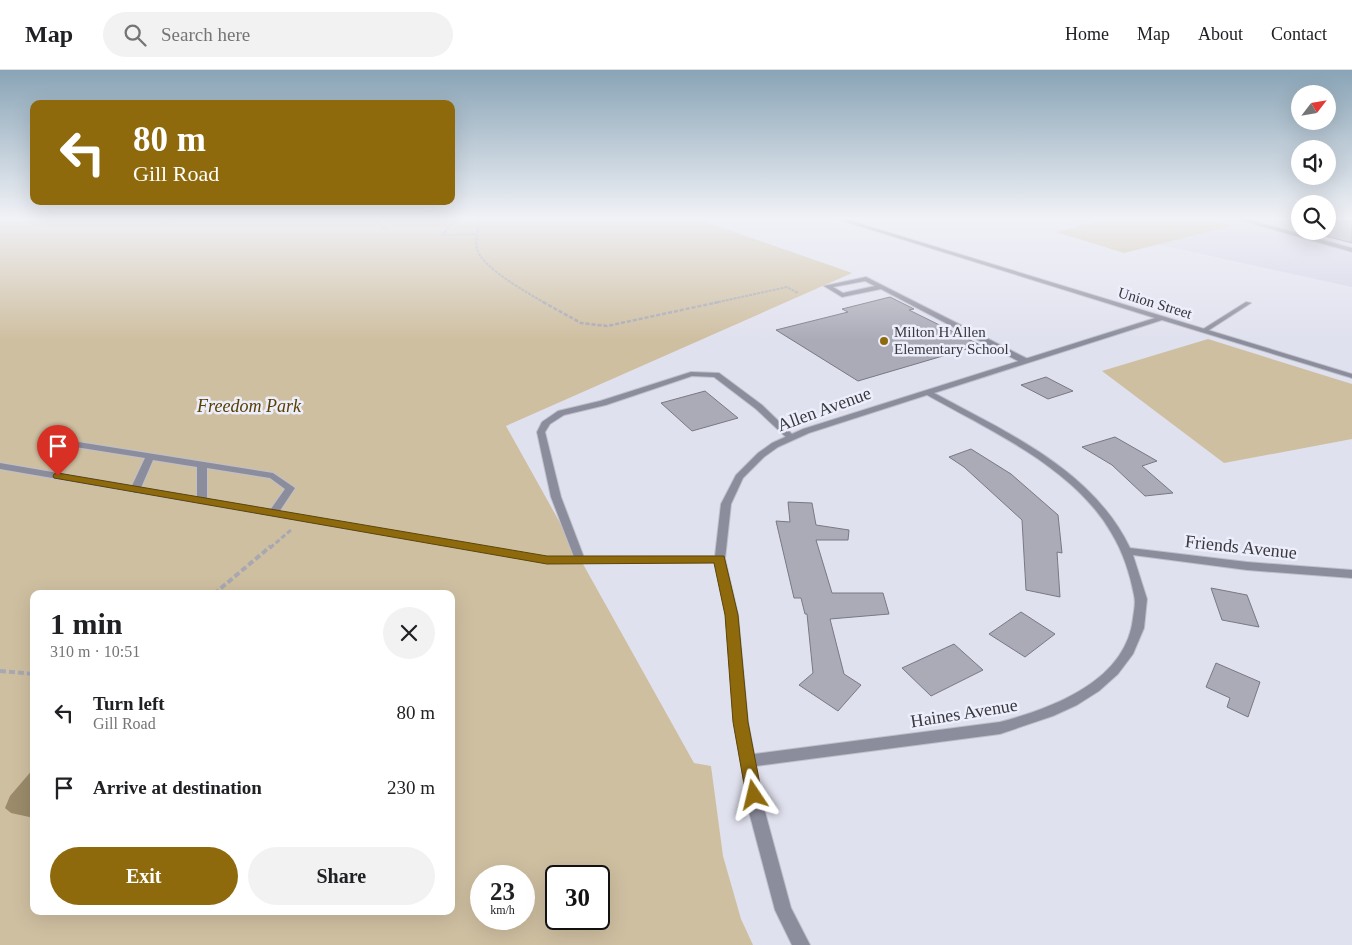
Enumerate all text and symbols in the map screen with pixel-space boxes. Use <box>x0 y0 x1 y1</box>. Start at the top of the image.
search box <box>103 12 453 57</box>
text: Map <box>25 21 73 47</box>
icon: search <box>121 21 149 49</box>
text: Search here <box>161 24 250 45</box>
text: Home <box>1065 24 1109 44</box>
text: Map <box>1137 24 1170 44</box>
text: About <box>1198 24 1243 44</box>
text: Contact <box>1271 24 1327 44</box>
north arrow <box>1291 85 1336 130</box>
map controls <box>1291 85 1336 240</box>
icon: left <box>50 120 115 185</box>
text: 80 m <box>133 120 206 159</box>
button: sound <box>1291 140 1336 185</box>
text: Gill Road <box>133 161 219 186</box>
button: search <box>1291 195 1336 240</box>
street label: Union Street <box>1116 284 1195 322</box>
place label: Milton H Allen Elementary School <box>894 324 1009 357</box>
marker: Milton H Allen Elementary School <box>878 335 890 347</box>
street label: Allen Avenue <box>774 383 874 435</box>
park label: Freedom Park <box>196 396 302 416</box>
pin <box>37 425 79 476</box>
icon: arrive <box>44 432 72 460</box>
street label: Friends Avenue <box>1184 531 1298 563</box>
text: 1 min <box>50 607 123 640</box>
button: close <box>383 607 435 659</box>
text: 310 m · 10:51 <box>50 643 140 660</box>
text: Turn left <box>93 693 165 714</box>
street label: Haines Avenue <box>909 695 1019 731</box>
icon: left <box>50 699 78 727</box>
text: 80 m <box>396 702 435 723</box>
text: Gill Road <box>93 715 156 732</box>
position arrow <box>727 768 779 820</box>
icon: arrive <box>50 774 78 802</box>
text: Arrive at destination <box>93 777 262 798</box>
text: 230 m <box>387 777 435 798</box>
button: Exit <box>50 847 238 905</box>
button: Share <box>248 847 435 905</box>
speed limit sign: 30 <box>545 865 610 930</box>
text: 23 <box>490 878 515 905</box>
text: km/h <box>490 903 515 917</box>

